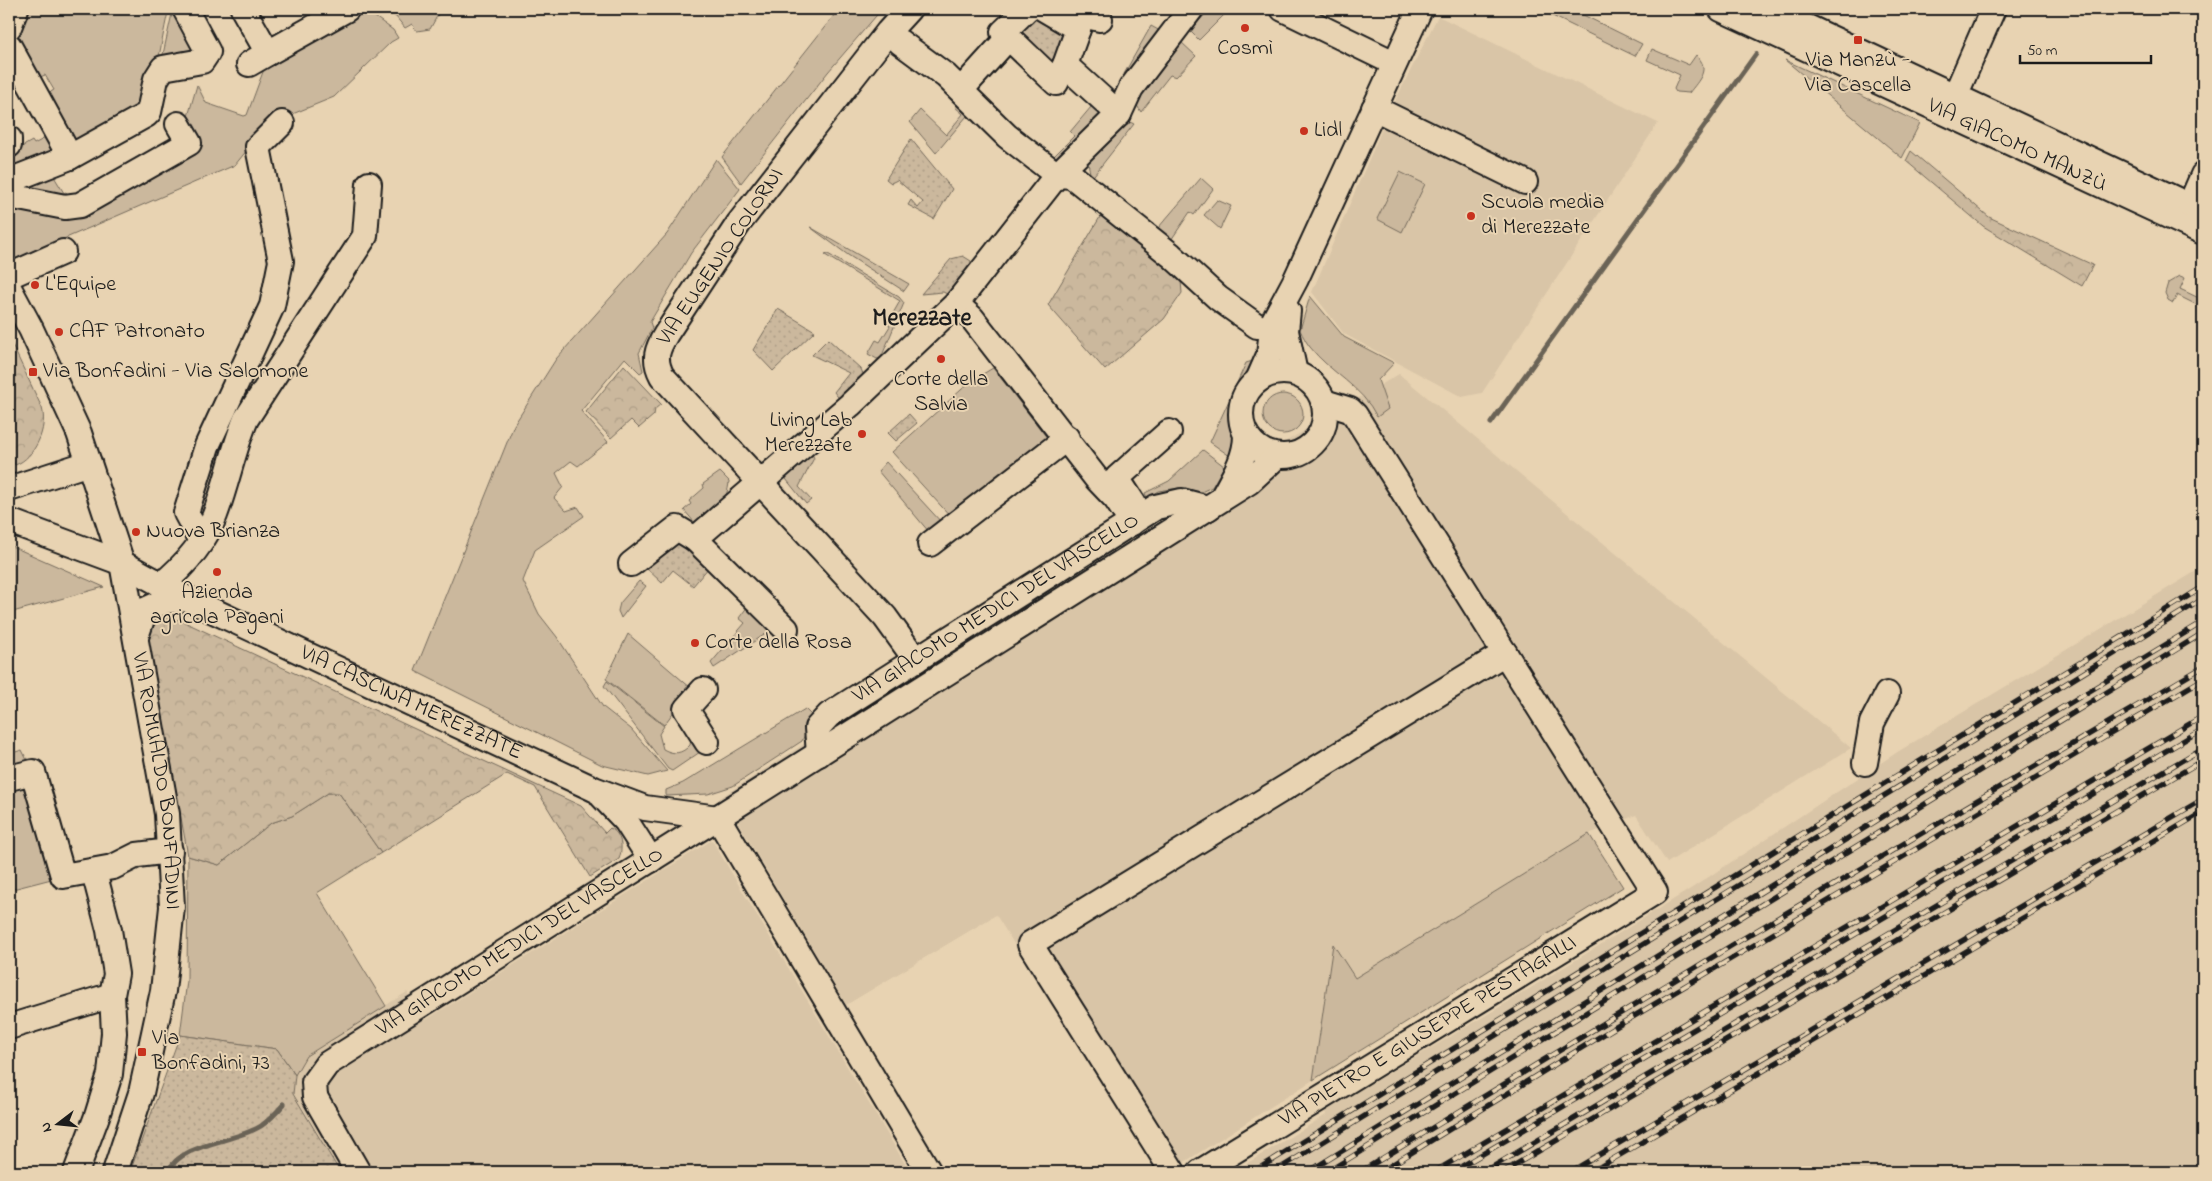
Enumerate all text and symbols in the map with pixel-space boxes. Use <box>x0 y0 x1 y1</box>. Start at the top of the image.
marker: Cosmì <box>1239 22 1251 34</box>
scale bar <box>2020 32 2151 64</box>
place label: Cosmì <box>1217 33 1273 65</box>
marker: Via Manzù - Via Cascella <box>1852 34 1864 46</box>
text: 50 m <box>2027 40 2058 62</box>
place label: Via Manzù - Via Cascella <box>1804 45 1911 102</box>
street label: VIA GIACOMO MANZÙ <box>1921 90 2112 201</box>
place label: Lidl <box>1314 115 1342 147</box>
marker: Lidl <box>1298 125 1310 137</box>
street label: VIA EUGENIO COLORNI <box>649 162 792 353</box>
place label: Scuola media di Merezzate <box>1481 187 1604 244</box>
marker: Scuola media di Merezzate <box>1465 210 1477 222</box>
place label: L'Equipe <box>45 269 116 301</box>
marker: L'Equipe <box>29 279 41 291</box>
district label: Merezzate <box>872 301 972 337</box>
place label: CAF Patronato <box>69 316 205 348</box>
marker: CAF Patronato <box>53 326 65 338</box>
marker: Corte della Salvia <box>935 353 947 365</box>
place label: Via Bonfadini - Via Salomone <box>42 356 309 388</box>
place label: Corte della Salvia <box>894 364 988 421</box>
marker: Via Bonfadini - Via Salomone <box>27 366 39 378</box>
place label: Living Lab Merezzate <box>765 405 852 462</box>
marker: Living Lab Merezzate <box>856 428 868 440</box>
street label: VIA GIACOMO MEDICI DEL VASCELLO <box>846 505 1146 712</box>
place label: Nuova Brianza <box>146 516 280 548</box>
marker: Nuova Brianza <box>130 526 142 538</box>
marker: Azienda agricola Pagani <box>211 566 223 578</box>
place label: Azienda agricola Pagani <box>150 577 284 635</box>
place label: Corte della Rosa <box>705 627 852 659</box>
street label: VIA CASCINA MEREZZATE <box>294 637 528 769</box>
marker: Corte della Rosa <box>689 637 701 649</box>
street label: VIA ROMUALDO BONFADINI <box>122 649 188 911</box>
street label: VIA GIACOMO MEDICI DEL VASCELLO <box>369 839 670 1045</box>
street label: VIA PIETRO E GIUSEPPE PESTAGALLI <box>1272 928 1583 1136</box>
place label: Via Bonfadini, 73 <box>151 1023 270 1080</box>
marker: Via Bonfadini, 73 <box>136 1046 148 1058</box>
north arrow <box>32 1098 82 1148</box>
text: N <box>36 1120 58 1135</box>

